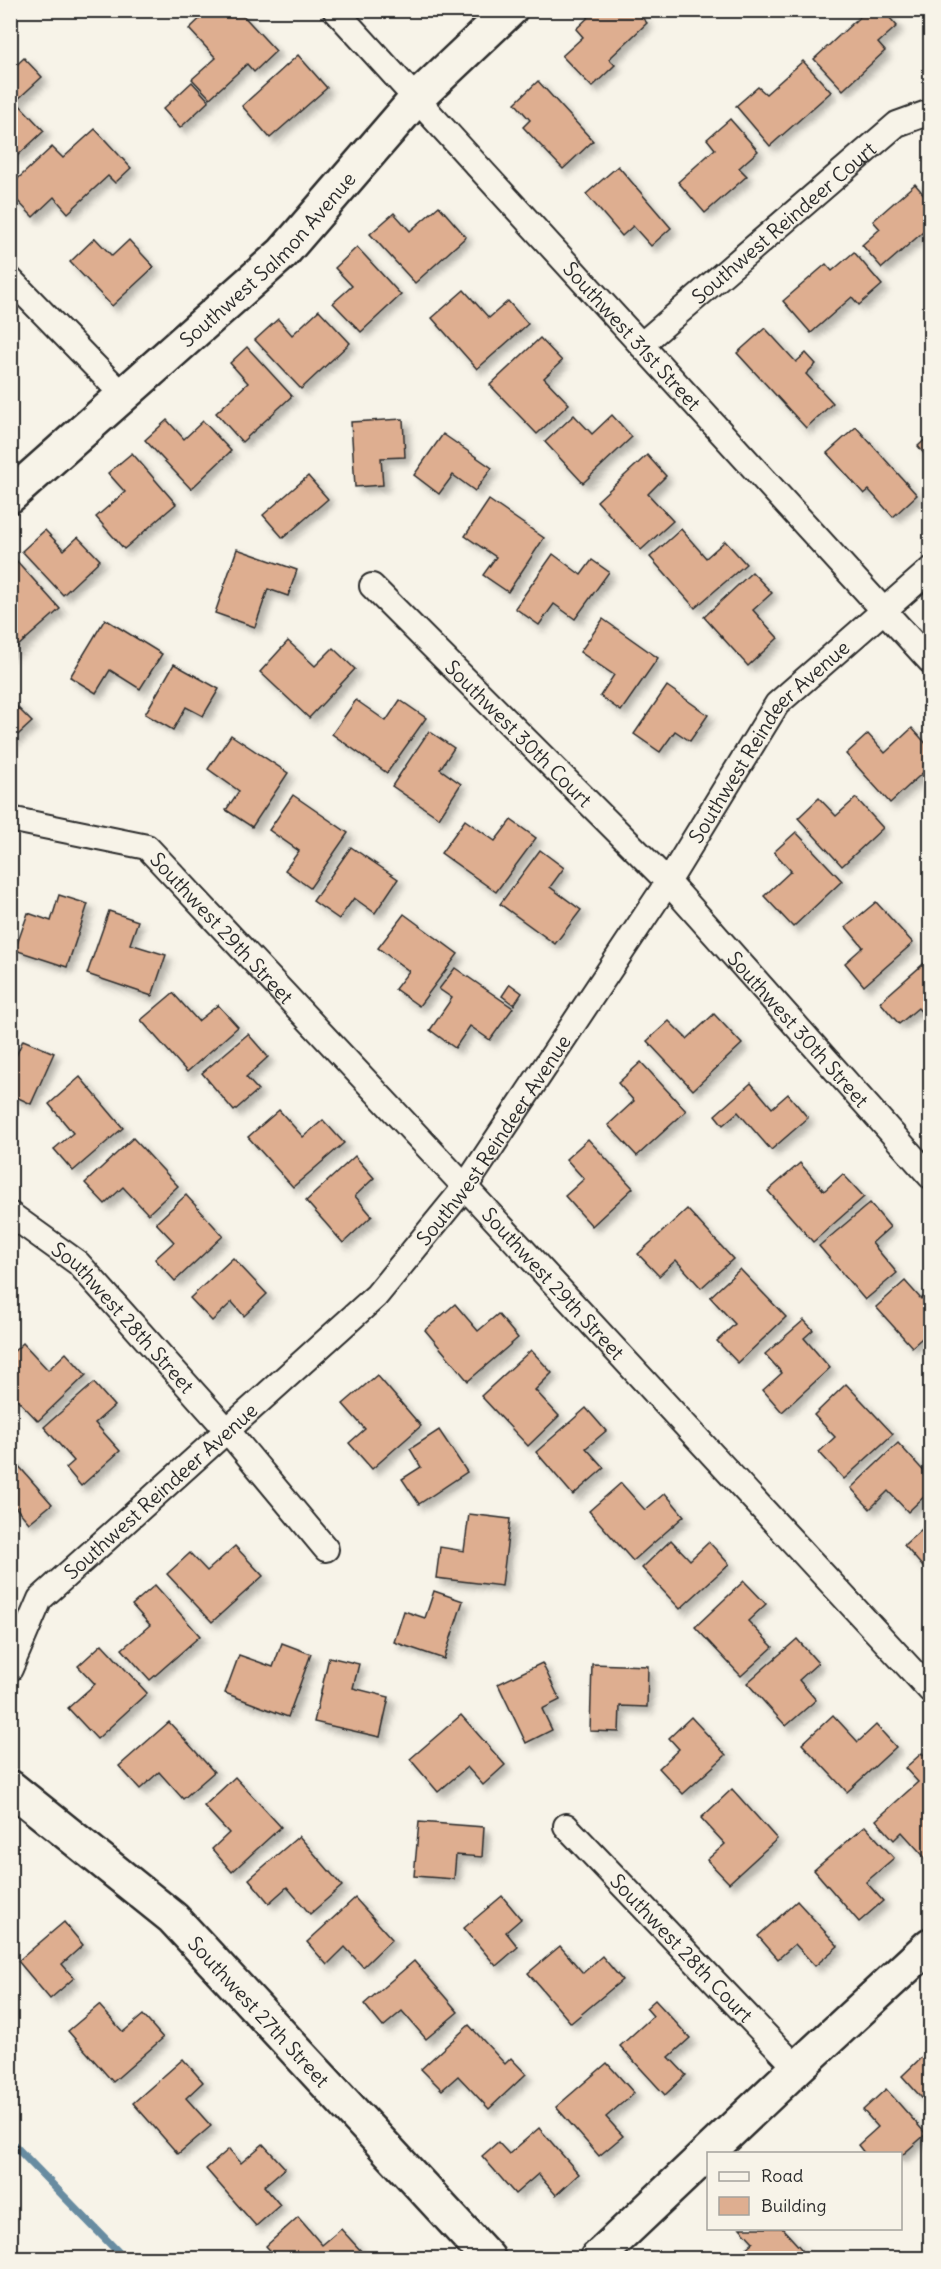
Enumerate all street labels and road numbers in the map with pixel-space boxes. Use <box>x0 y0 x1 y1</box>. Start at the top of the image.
street label: Southwest Reindeer Court <box>686 136 881 309</box>
street label: Southwest Salmon Avenue <box>174 166 360 352</box>
street label: Southwest 31st Street <box>558 256 707 415</box>
street label: Southwest Reindeer Avenue <box>683 634 854 847</box>
street label: Southwest 30th Court <box>440 654 598 812</box>
street label: Southwest 29th Street <box>145 847 299 1009</box>
street label: Southwest 30th Street <box>723 946 875 1112</box>
street label: Southwest Reindeer Avenue <box>410 1030 575 1250</box>
street label: Southwest 29th Street <box>477 1202 630 1364</box>
street label: Southwest 28th Street <box>47 1236 200 1398</box>
street label: Southwest Reindeer Avenue <box>58 1397 262 1584</box>
street label: Southwest 28th Court <box>605 1868 759 2027</box>
street label: Southwest 27th Street <box>183 1930 335 2092</box>

